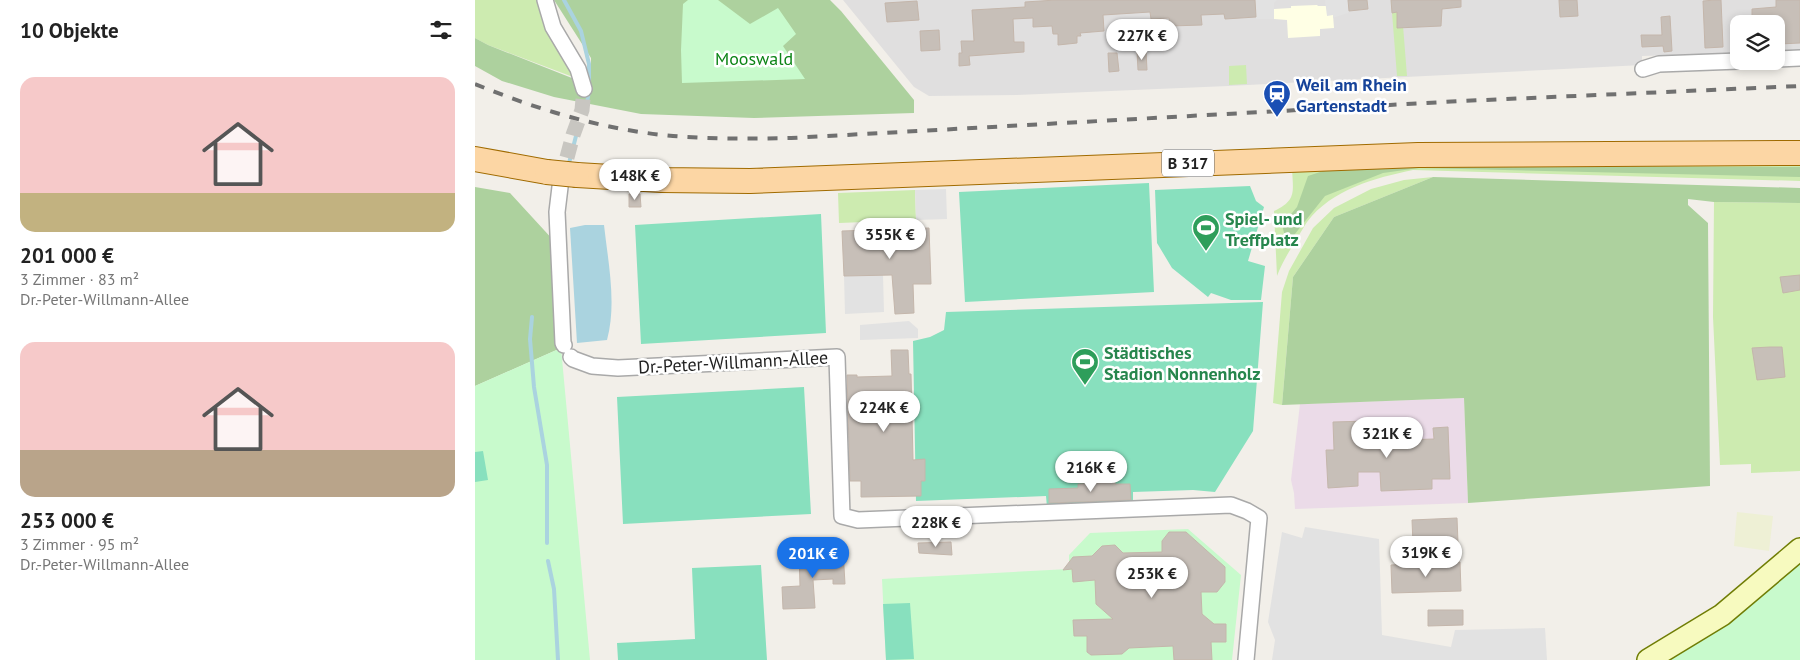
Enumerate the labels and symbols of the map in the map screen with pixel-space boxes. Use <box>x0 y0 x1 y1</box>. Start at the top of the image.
pin: 227K € <box>1101 18 1183 61</box>
park label: Mooswald <box>715 47 793 70</box>
place label: Weil am Rhein Gartenstadt <box>1296 73 1407 117</box>
station icon: Weil am Rhein Gartenstadt <box>1262 79 1292 118</box>
road number: B 317 <box>1162 150 1214 177</box>
pin: 148K € <box>594 158 676 201</box>
place label: Spiel- und Treffplatz <box>1225 207 1302 251</box>
sports icon: Spiel- und Treffplatz <box>1191 213 1221 252</box>
pin: 355K € <box>849 218 931 260</box>
place label: Städtisches Stadion Nonnenholz <box>1104 341 1260 385</box>
street label: Dr.-Peter-Willmann-Allee <box>637 346 829 378</box>
sports icon: Städtisches Stadion Nonnenholz <box>1070 347 1100 386</box>
pin: 224K € <box>843 390 925 433</box>
pin: 321K € <box>1346 416 1428 459</box>
pin: 216K € <box>1050 450 1132 493</box>
pin: 228K € <box>895 506 977 548</box>
pin: 201K € <box>772 536 854 579</box>
pin: 319K € <box>1385 536 1467 578</box>
pin: 253K € <box>1111 556 1193 599</box>

